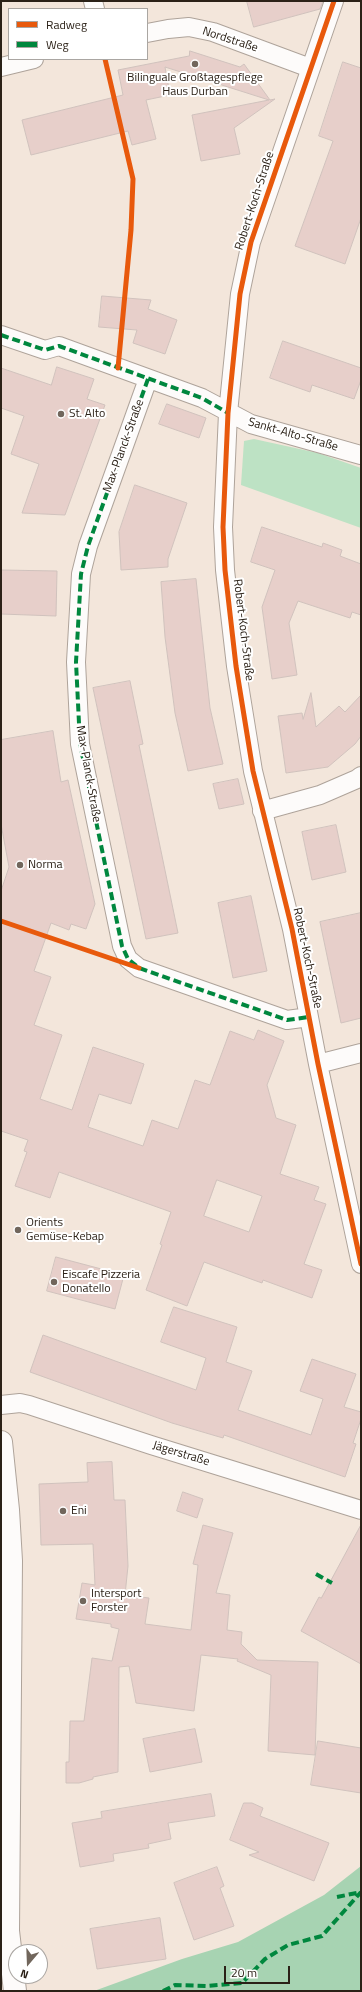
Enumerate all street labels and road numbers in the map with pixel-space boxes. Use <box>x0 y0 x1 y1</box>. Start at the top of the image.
street label: Nordstraße <box>200 24 260 56</box>
street label: Robert-Koch-Straße <box>232 150 278 252</box>
street label: Max-Planck-Straße <box>100 398 148 494</box>
street label: Sankt-Alto-Straße <box>246 415 340 455</box>
street label: Robert-Koch-Straße <box>230 578 256 682</box>
street label: Max-Planck-Straße <box>72 725 104 823</box>
street label: Robert-Koch-Straße <box>289 906 325 1010</box>
street label: Jägerstraße <box>151 1439 211 1469</box>

